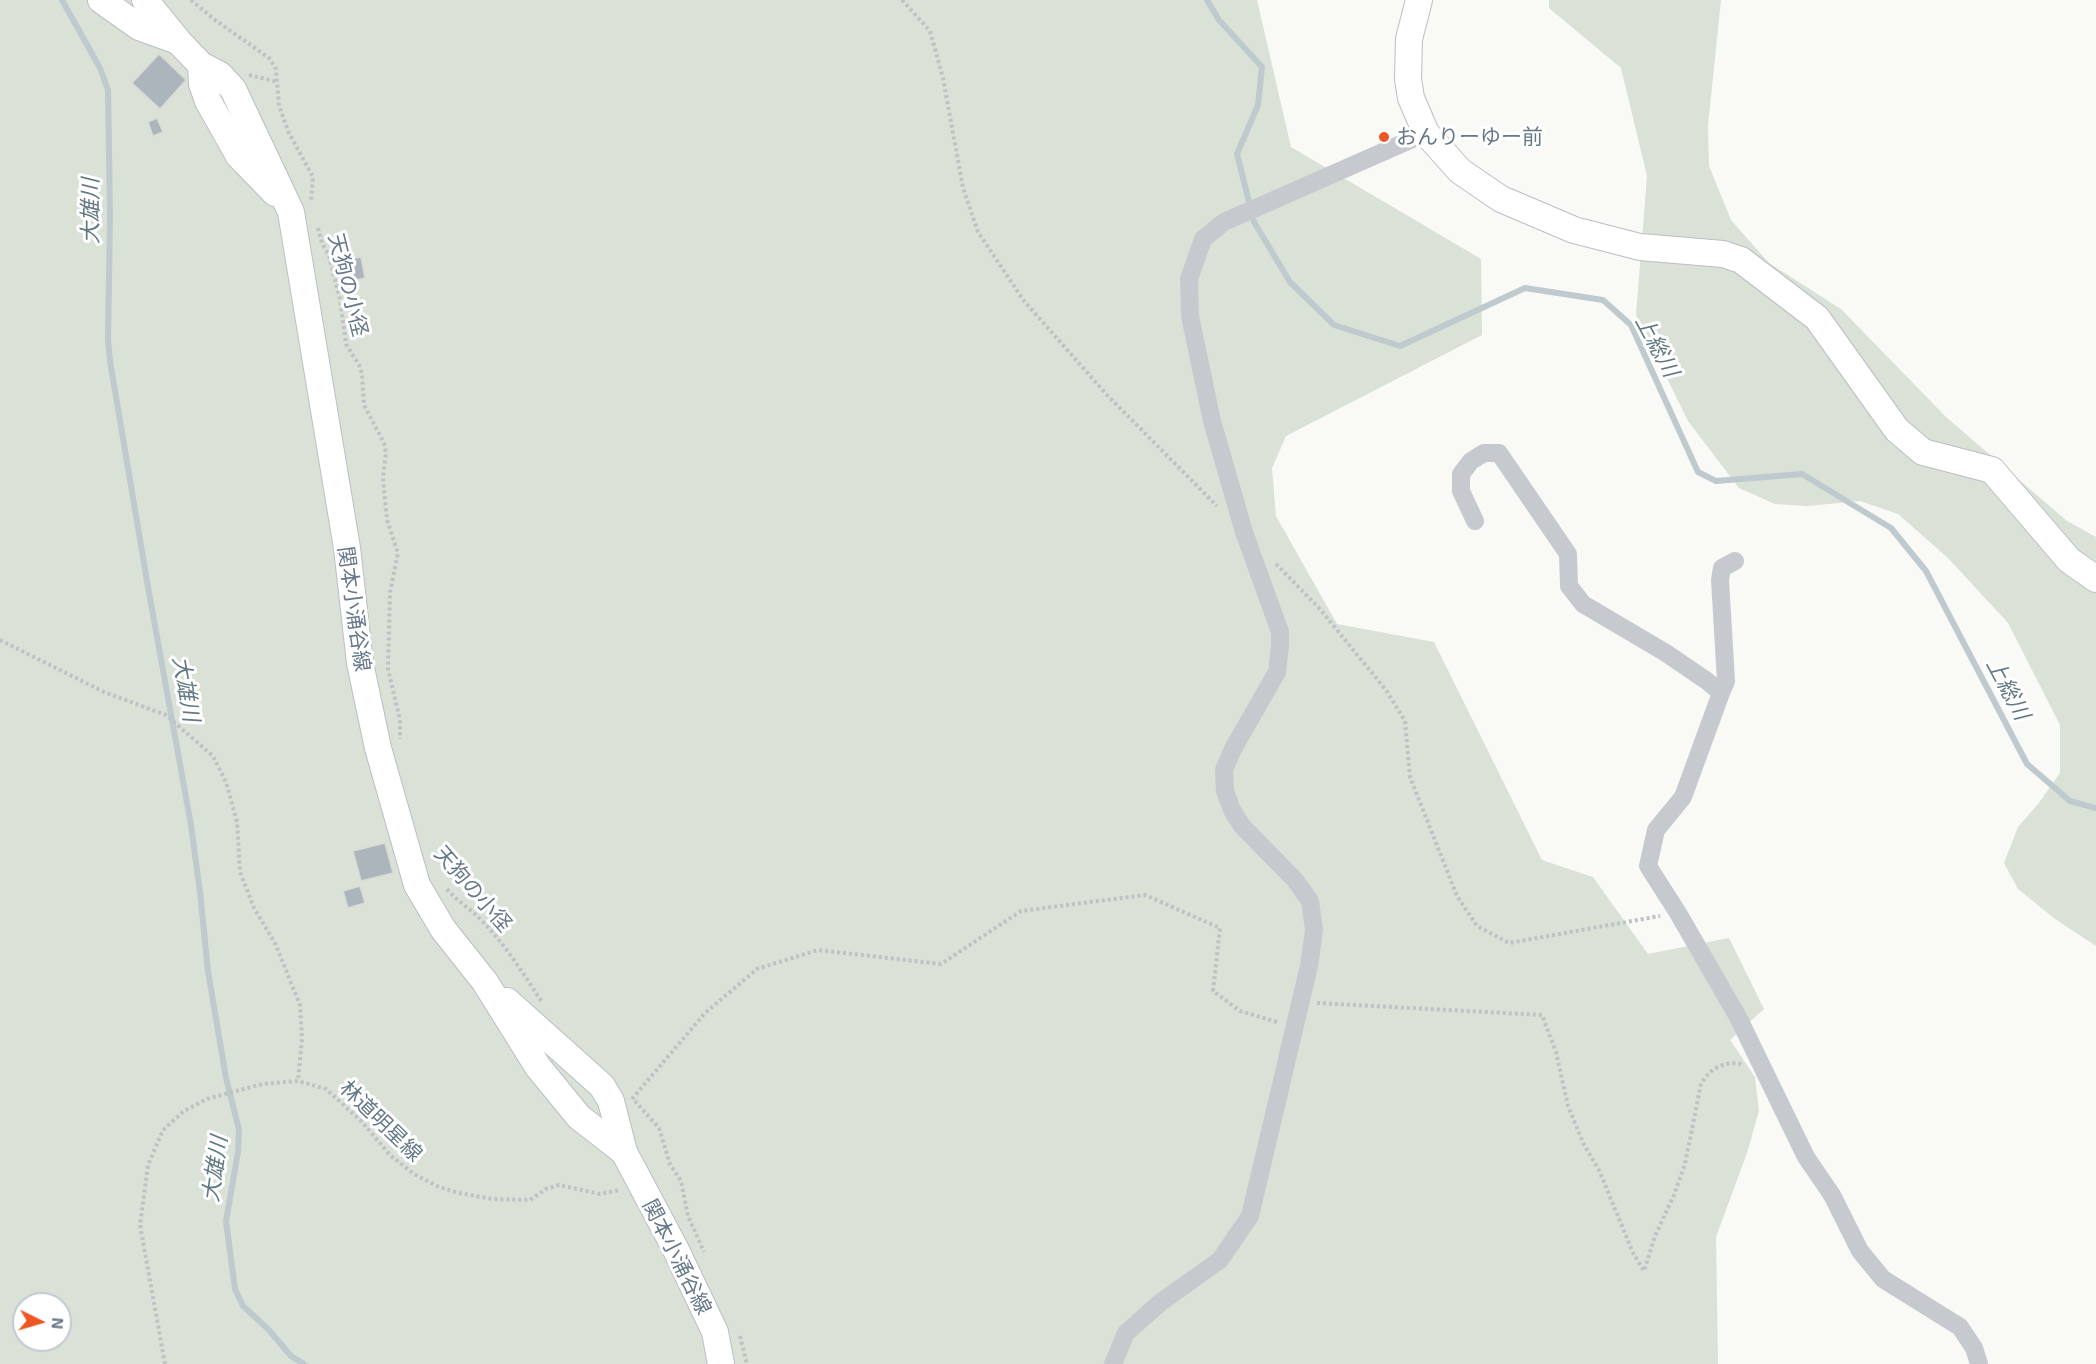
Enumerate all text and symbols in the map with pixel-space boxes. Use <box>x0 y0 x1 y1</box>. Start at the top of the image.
place label: おんりーゆー前 <box>1396 124 1543 150</box>
marker: おんりーゆー前 <box>1377 130 1391 144</box>
water label: 大雄川 <box>78 178 104 244</box>
street label: 天狗の小径 <box>323 231 373 339</box>
water label: 上総川 <box>1630 311 1684 381</box>
street label: 関本小涌谷線 <box>333 545 375 673</box>
water label: 大雄川 <box>167 654 205 724</box>
water label: 上総川 <box>1981 654 2035 724</box>
street label: 天狗の小径 <box>429 841 517 937</box>
street label: 林道明星線 <box>334 1075 428 1167</box>
water label: 大雄川 <box>197 1134 233 1204</box>
street label: 関本小涌谷線 <box>637 1195 717 1319</box>
north arrow <box>12 1292 72 1352</box>
text: N <box>48 1317 68 1330</box>

